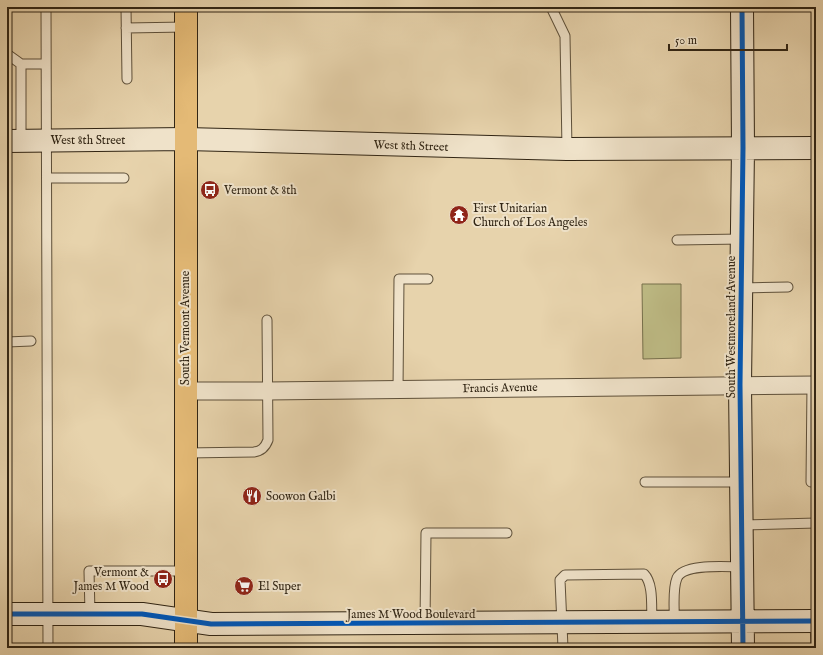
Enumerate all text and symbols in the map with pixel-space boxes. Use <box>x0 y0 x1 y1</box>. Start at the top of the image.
scale bar <box>669 26 787 52</box>
text: 50 m <box>675 33 697 48</box>
street label: West 8th Street <box>51 133 125 148</box>
street label: West 8th Street <box>373 137 449 155</box>
bus stop icon: Vermont & 8th <box>199 179 221 201</box>
place label: Vermont & 8th <box>223 183 297 198</box>
place label: First Unitarian Church of Los Angeles <box>473 201 588 230</box>
temple icon: First Unitarian Church of Los Angeles <box>448 204 470 226</box>
street label: South Westmoreland Avenue <box>724 255 739 398</box>
street label: South Vermont Avenue <box>178 270 193 385</box>
street label: Francis Avenue <box>462 380 538 396</box>
restaurant icon: Soowon Galbi <box>241 485 263 507</box>
place label: Soowon Galbi <box>266 489 336 504</box>
place label: Vermont & James M Wood <box>72 565 150 595</box>
bus stop icon: Vermont & James M Wood <box>152 568 174 590</box>
supermarket icon: El Super <box>233 575 255 597</box>
place label: El Super <box>258 579 302 595</box>
street label: James M Wood Boulevard <box>345 607 476 623</box>

